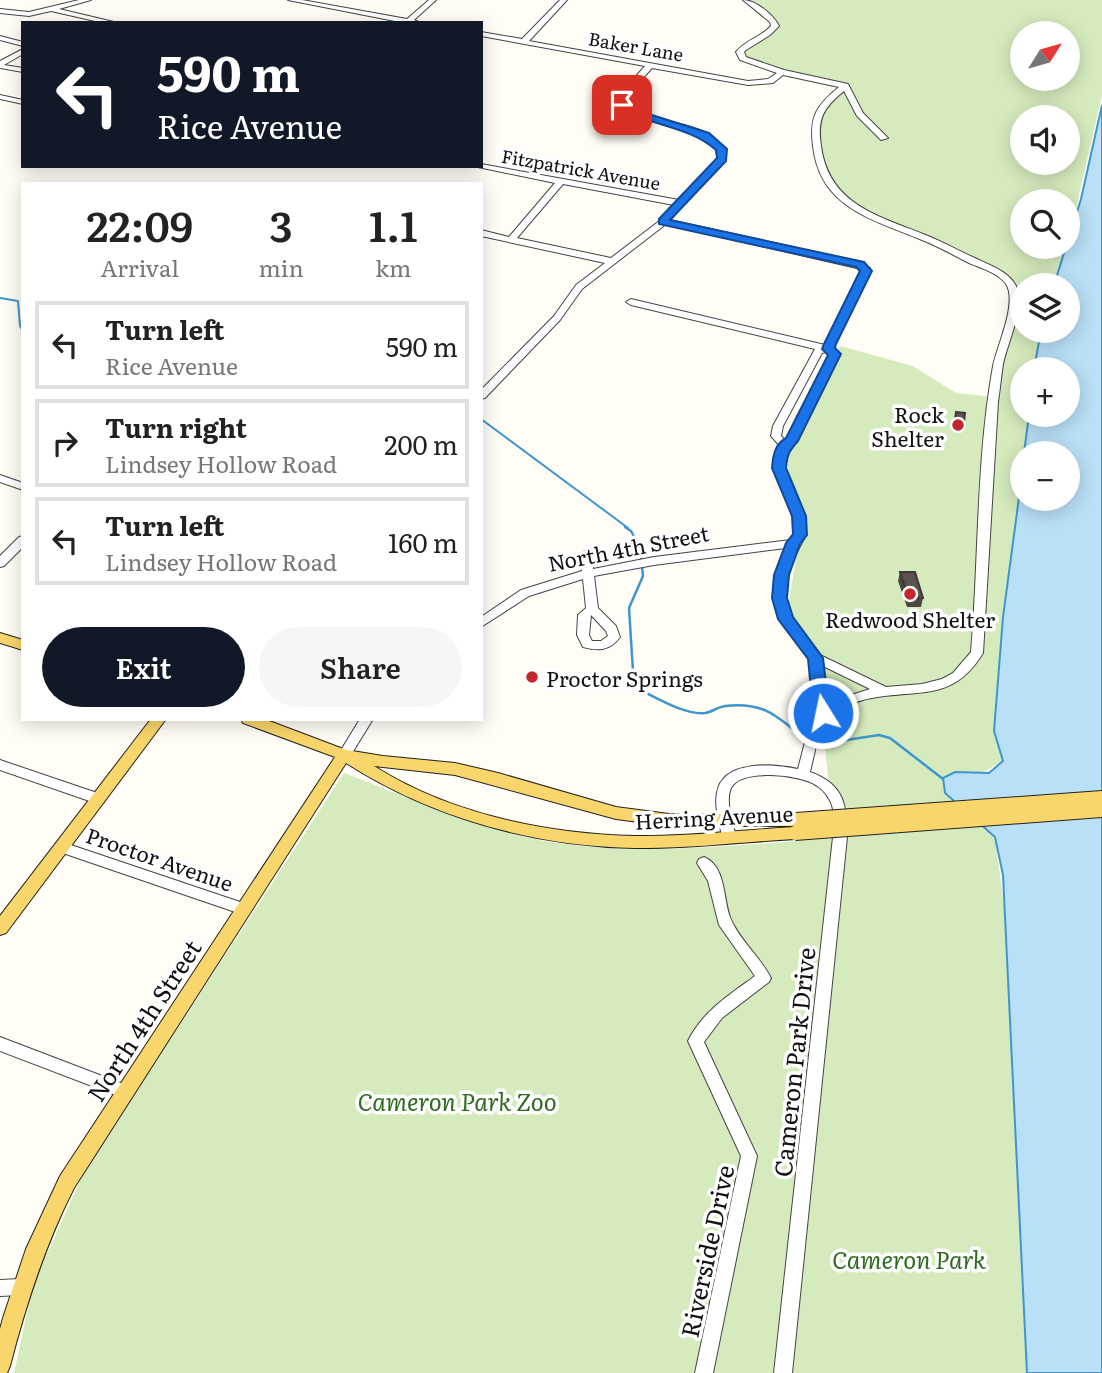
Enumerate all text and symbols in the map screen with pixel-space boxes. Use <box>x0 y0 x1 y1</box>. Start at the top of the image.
north arrow <box>1010 21 1080 91</box>
map controls <box>1010 21 1080 511</box>
street label: Baker Lane <box>586 24 686 68</box>
text: 590 m <box>157 34 300 107</box>
icon: left <box>42 49 133 140</box>
pin <box>592 75 652 135</box>
icon: arrive <box>603 86 641 124</box>
text: Rice Avenue <box>157 101 342 149</box>
button: sound <box>1010 105 1080 175</box>
street label: Fitzpatrick Avenue <box>500 142 662 196</box>
button: search <box>1010 189 1080 259</box>
text: 22:09 <box>86 193 193 255</box>
text: 3 <box>269 193 293 255</box>
text: 1.1 <box>369 193 418 255</box>
text: Arrival <box>100 250 179 284</box>
text: min <box>258 250 304 284</box>
text: km <box>375 250 411 284</box>
button: layers <box>1010 273 1080 343</box>
text: Turn left <box>105 309 224 348</box>
icon: left <box>46 326 84 364</box>
text: 590 m <box>386 326 458 365</box>
text: Rice Avenue <box>105 348 238 382</box>
button: + <box>1010 357 1080 427</box>
place label: Rock Shelter <box>871 398 944 453</box>
text: Turn right <box>105 407 247 446</box>
marker: Rock Shelter <box>950 417 966 433</box>
icon: right <box>46 424 84 462</box>
text: 200 m <box>384 424 458 463</box>
button: − <box>1010 441 1080 511</box>
text: Lindsey Hollow Road <box>105 446 337 480</box>
text: Turn left <box>105 505 224 544</box>
street label: North 4th Street <box>545 516 712 578</box>
icon: left <box>46 522 84 560</box>
text: 160 m <box>388 522 458 561</box>
text: Lindsey Hollow Road <box>105 544 337 578</box>
marker: Redwood Shelter <box>902 586 918 602</box>
place label: Redwood Shelter <box>825 603 995 634</box>
button: Exit <box>42 627 245 707</box>
button: Share <box>259 627 462 707</box>
place label: Proctor Springs <box>546 662 703 693</box>
marker: Proctor Springs <box>524 669 540 685</box>
position arrow <box>786 676 860 750</box>
street label: Herring Avenue <box>634 796 794 836</box>
street label: Proctor Avenue <box>82 818 238 898</box>
street label: North 4th Street <box>77 932 209 1108</box>
street label: Cameron Park Drive <box>764 945 822 1179</box>
park label: Cameron Park Zoo <box>357 1083 557 1118</box>
street label: Riverside Drive <box>671 1162 741 1340</box>
park label: Cameron Park <box>832 1241 987 1276</box>

